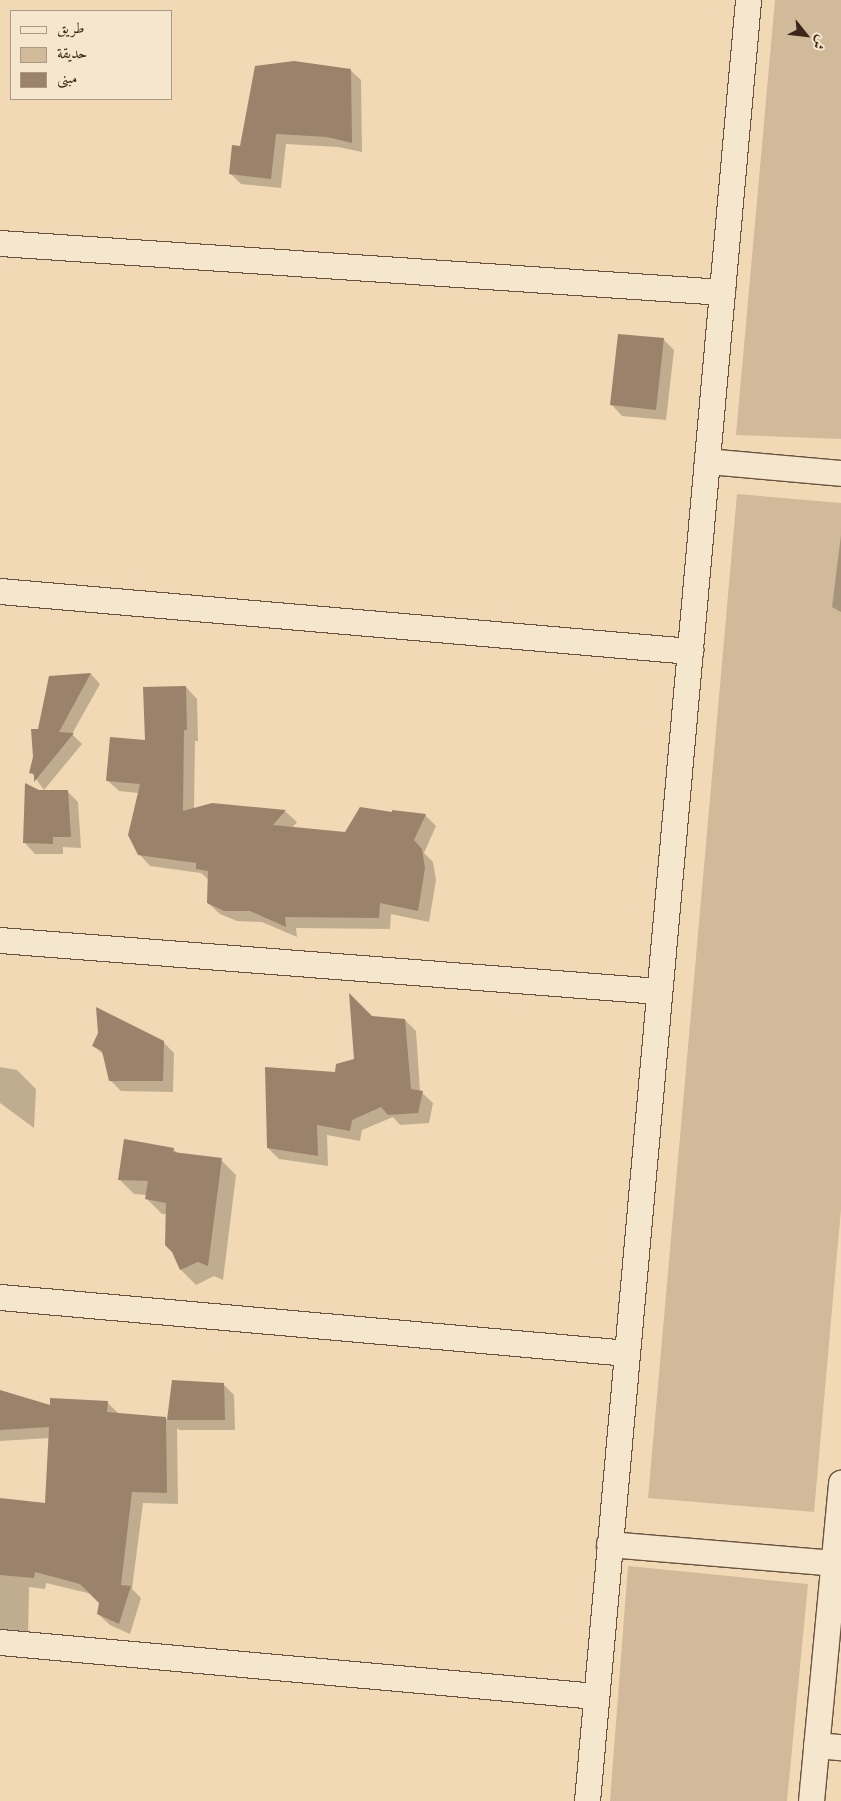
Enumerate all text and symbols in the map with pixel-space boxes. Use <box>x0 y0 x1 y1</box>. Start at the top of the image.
legend <box>10 10 172 100</box>
north arrow <box>781 10 831 60</box>
text: طريق <box>57 22 84 37</box>
text: ش <box>810 33 829 52</box>
text: حديقة <box>57 47 87 62</box>
text: مبنى <box>57 72 77 87</box>

